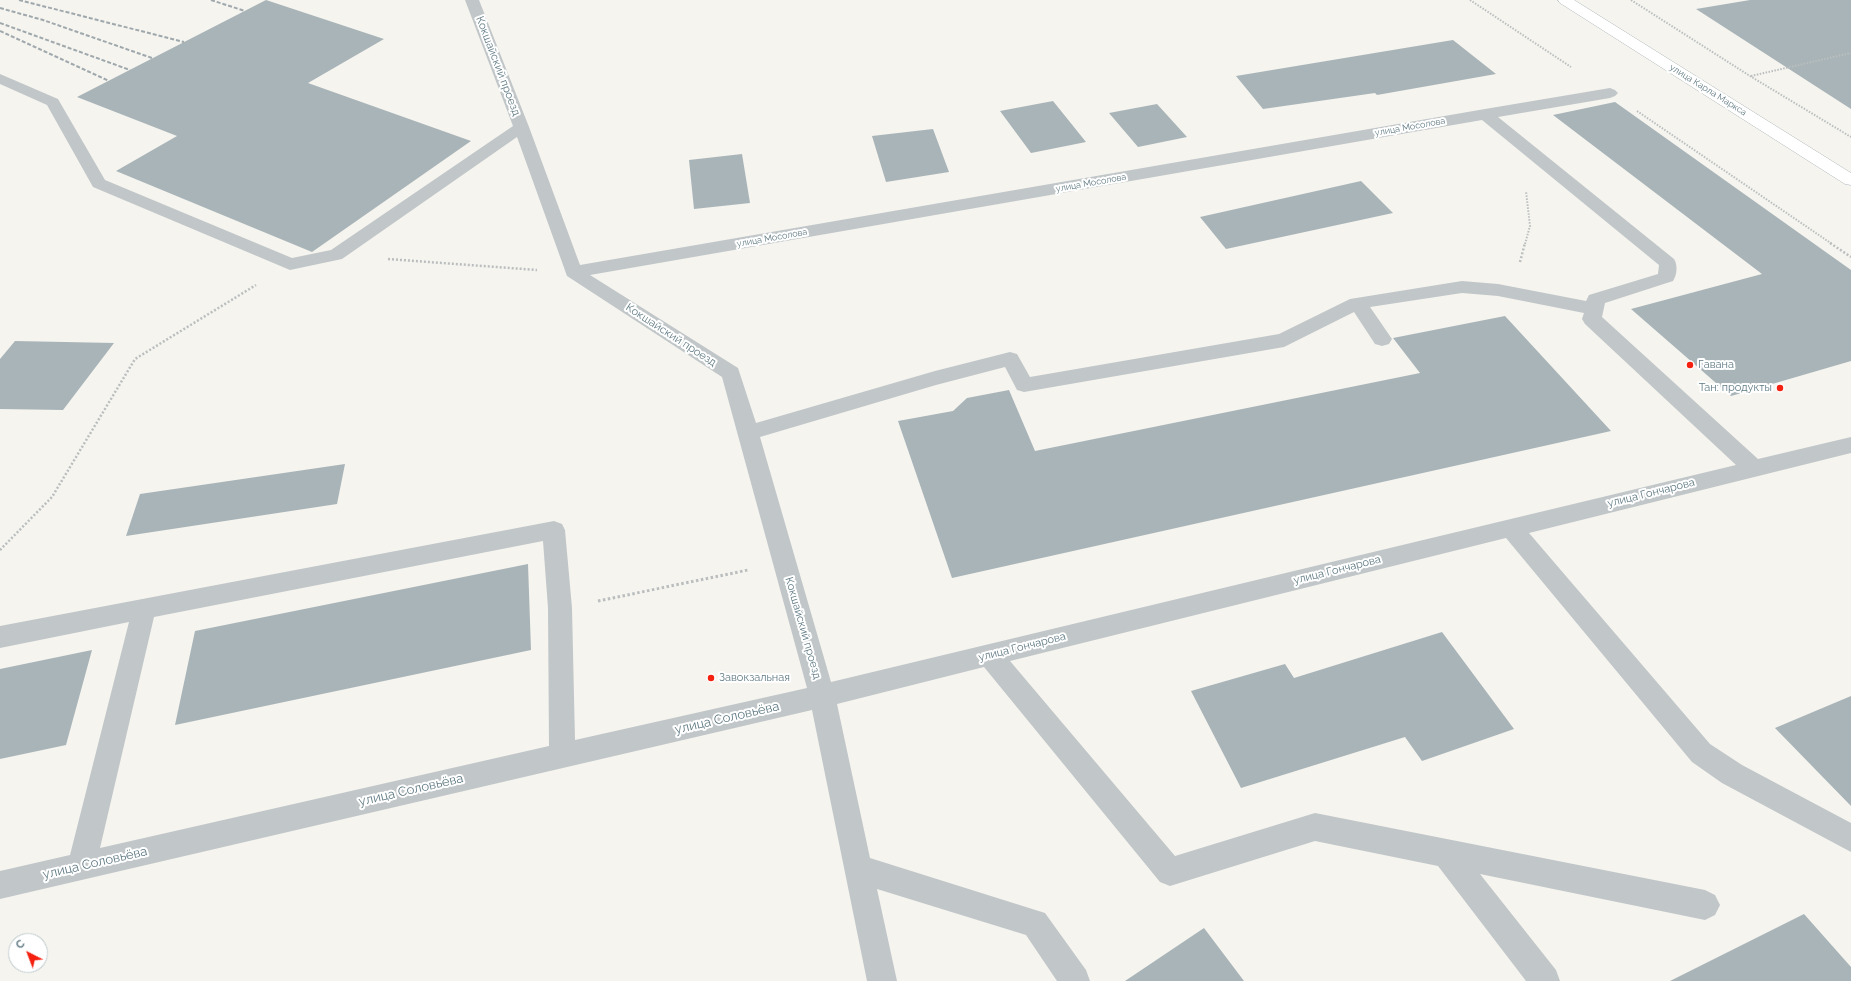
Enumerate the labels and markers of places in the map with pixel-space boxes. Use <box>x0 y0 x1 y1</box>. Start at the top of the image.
place label: Гавана <box>1698 358 1734 372</box>
marker: Гавана <box>1685 360 1695 370</box>
place label: Тан: продукты <box>1699 381 1772 395</box>
marker: Тан: продукты <box>1775 383 1785 393</box>
place label: Завокзальная <box>719 671 790 685</box>
marker: Завокзальная <box>706 673 716 683</box>

